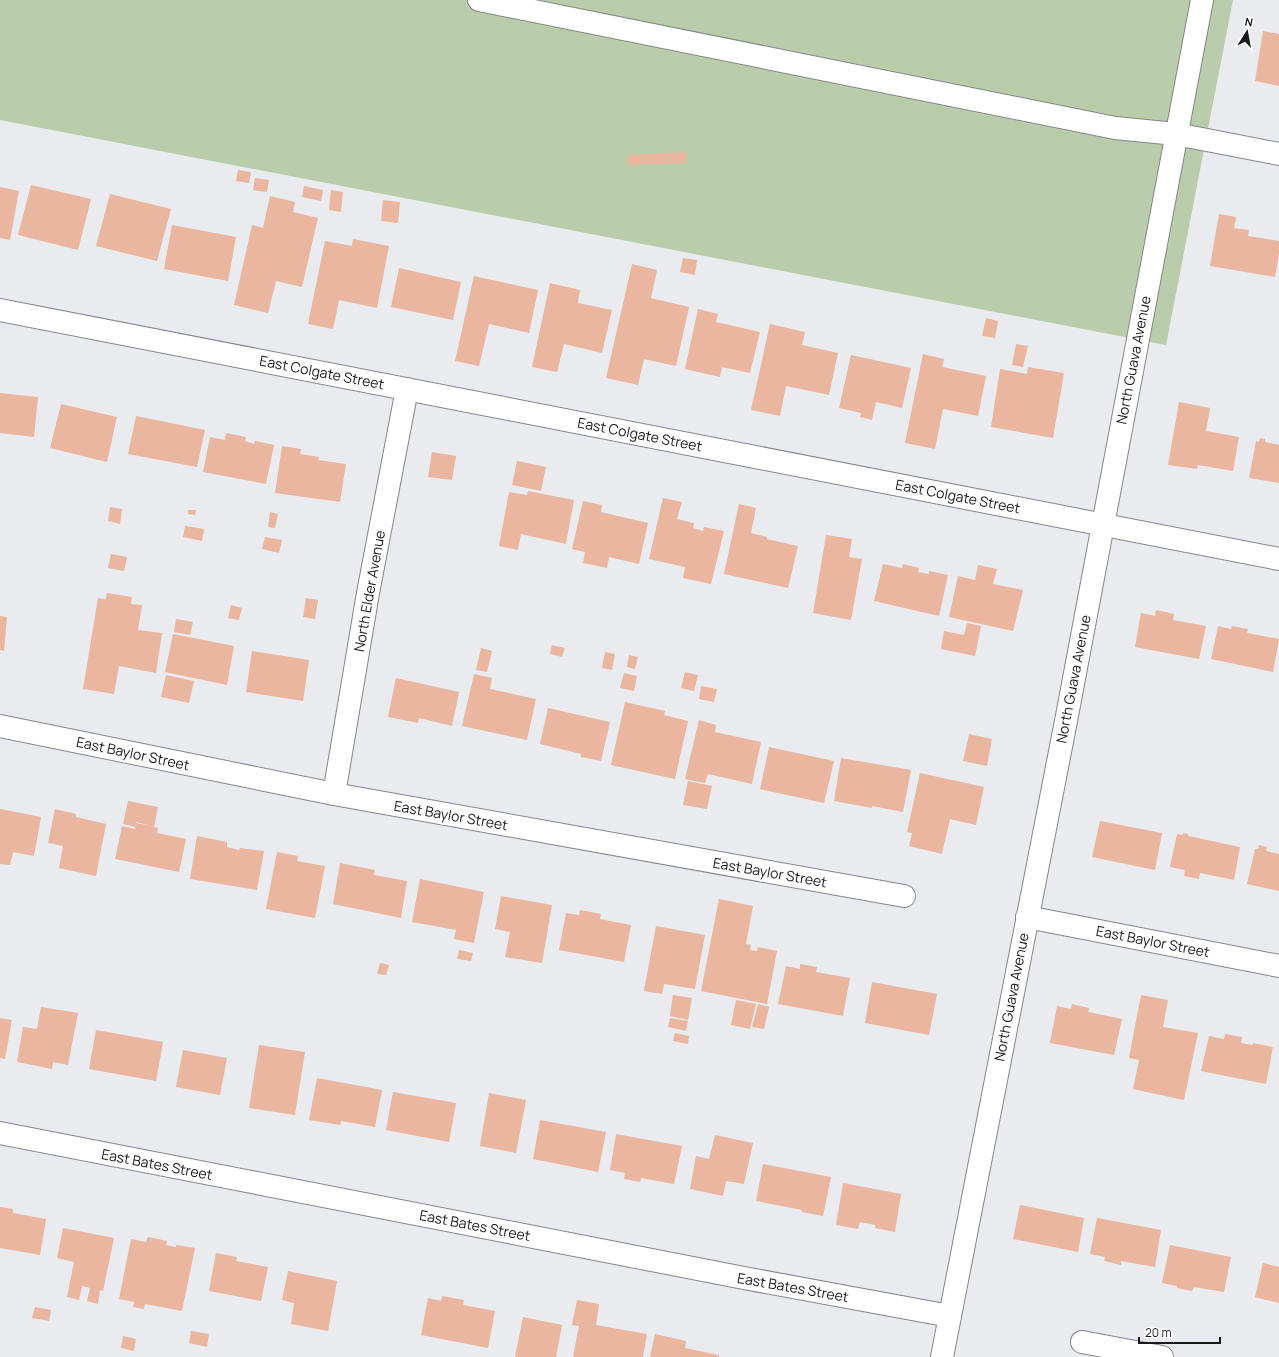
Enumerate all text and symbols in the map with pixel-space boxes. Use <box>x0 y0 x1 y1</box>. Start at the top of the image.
north arrow <box>1227 12 1267 52</box>
text: N <box>1244 14 1254 30</box>
street label: North Guava Avenue <box>1111 294 1155 426</box>
street label: East Colgate Street <box>258 351 386 393</box>
street label: East Colgate Street <box>576 413 704 455</box>
street label: East Colgate Street <box>894 475 1022 517</box>
street label: North Elder Avenue <box>349 529 389 653</box>
street label: North Guava Avenue <box>1051 613 1095 745</box>
street label: East Baylor Street <box>75 732 192 774</box>
street label: East Baylor Street <box>393 796 510 834</box>
street label: East Baylor Street <box>712 853 829 891</box>
street label: East Baylor Street <box>1095 921 1212 961</box>
street label: North Guava Avenue <box>989 931 1033 1063</box>
street label: East Bates Street <box>100 1144 214 1184</box>
street label: East Bates Street <box>418 1205 532 1245</box>
street label: East Bates Street <box>736 1268 851 1306</box>
scale bar <box>1139 1319 1220 1345</box>
text: 20 m <box>1145 1324 1172 1341</box>

